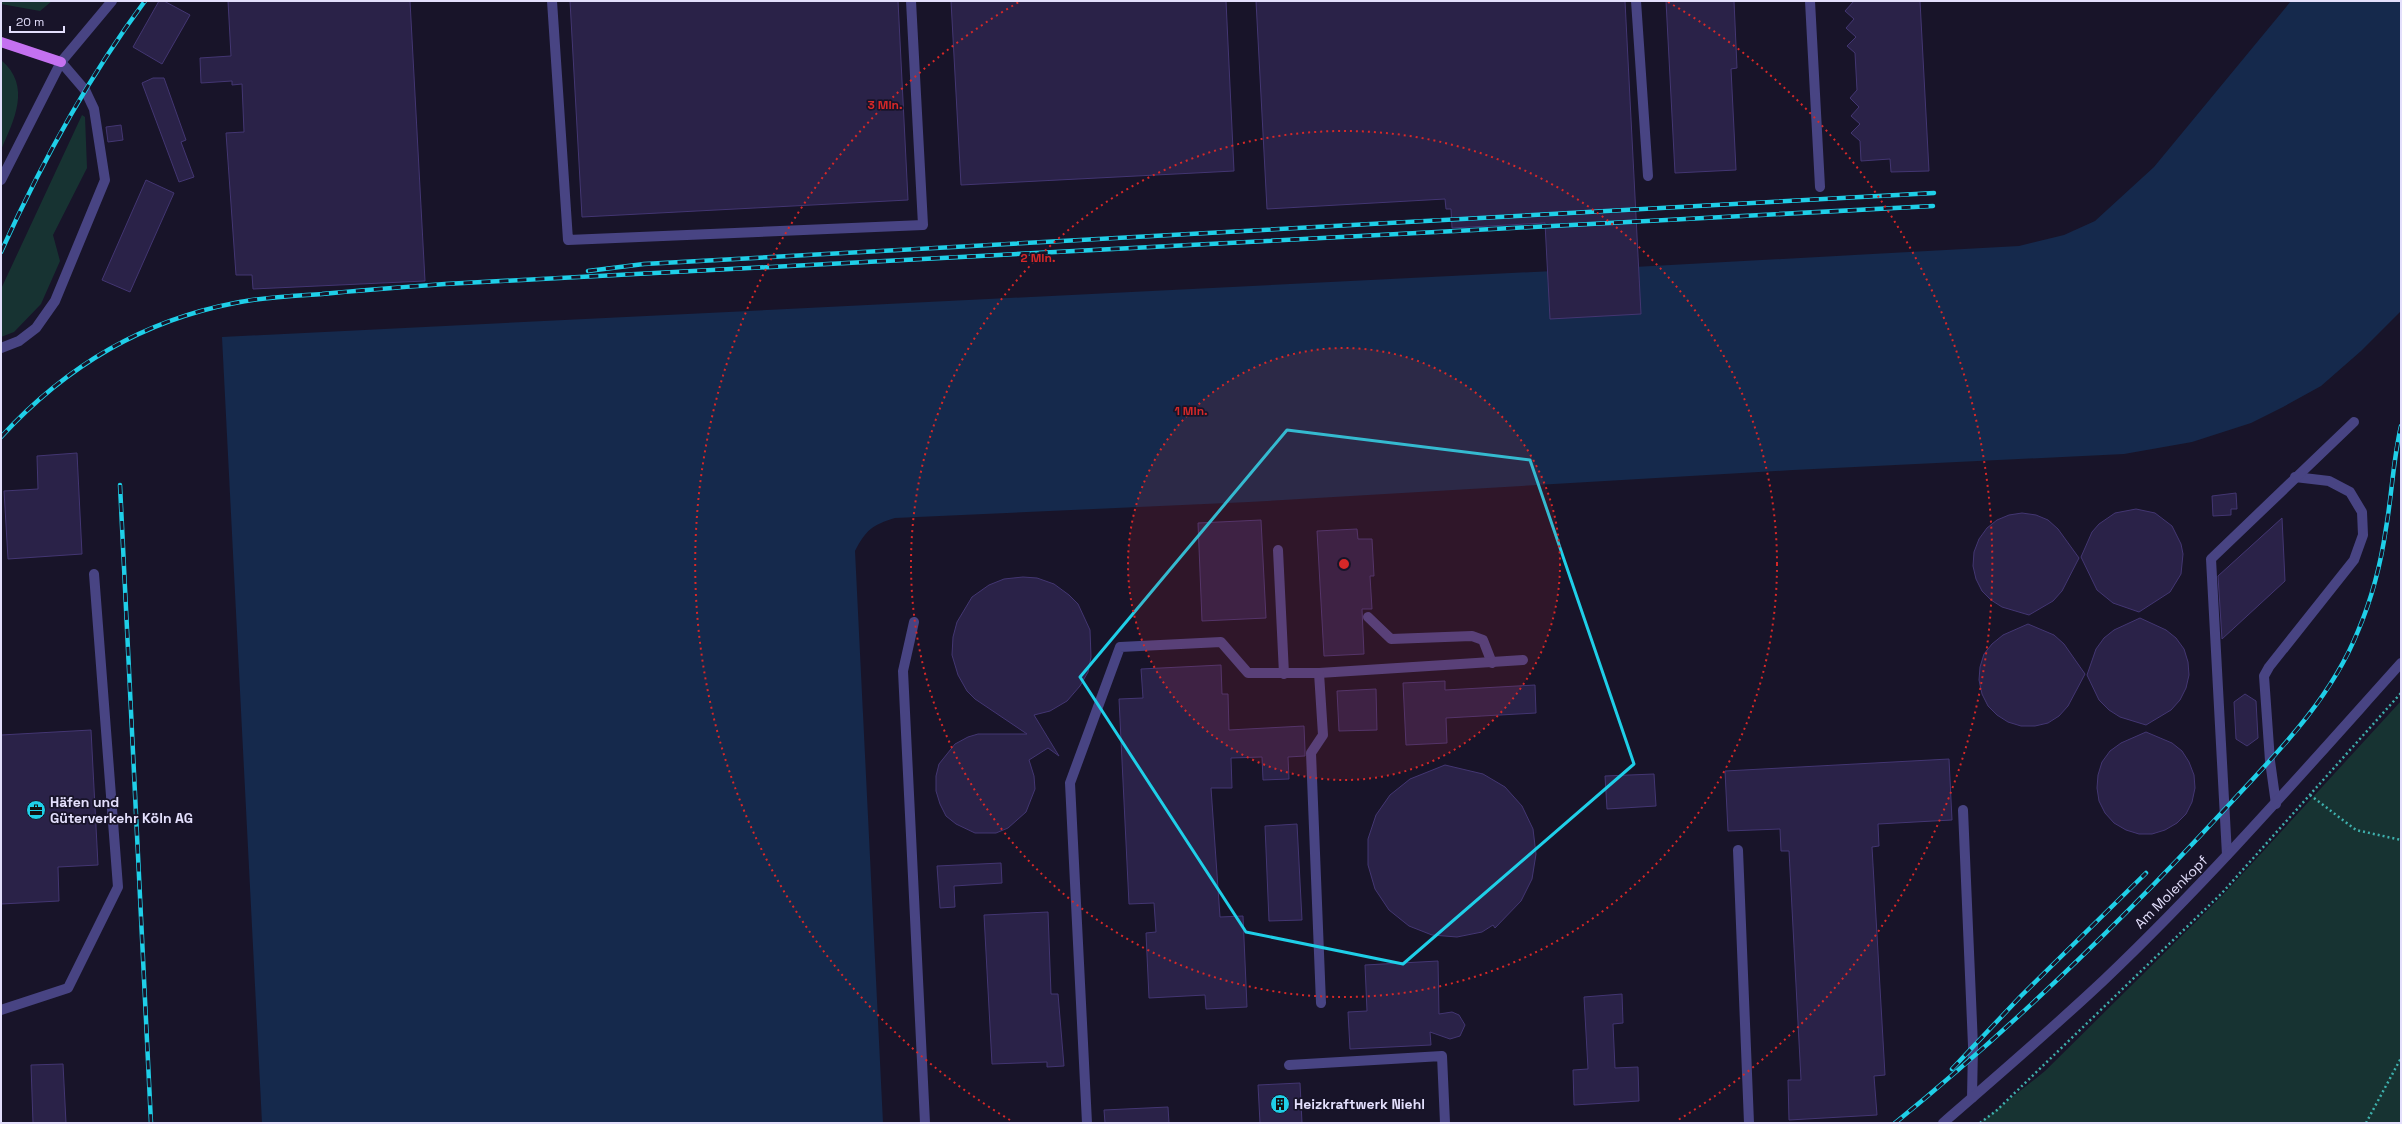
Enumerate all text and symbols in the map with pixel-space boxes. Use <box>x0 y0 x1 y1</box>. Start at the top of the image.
scale bar <box>10 8 64 34</box>
text: 20 m <box>16 14 44 30</box>
text: 3 Min. <box>867 97 903 113</box>
text: 2 Min. <box>1021 250 1055 266</box>
text: 1 Min. <box>1174 403 1208 419</box>
centre of rings <box>1337 557 1351 571</box>
place label: Häfen und Güterverkehr Köln AG <box>50 793 193 827</box>
office icon: Häfen und Güterverkehr Köln AG <box>25 799 47 821</box>
street label: Am Molenkopf <box>2131 852 2211 932</box>
building icon: Heizkraftwerk Niehl <box>1269 1093 1291 1115</box>
place label: Heizkraftwerk Niehl <box>1294 1095 1425 1113</box>

